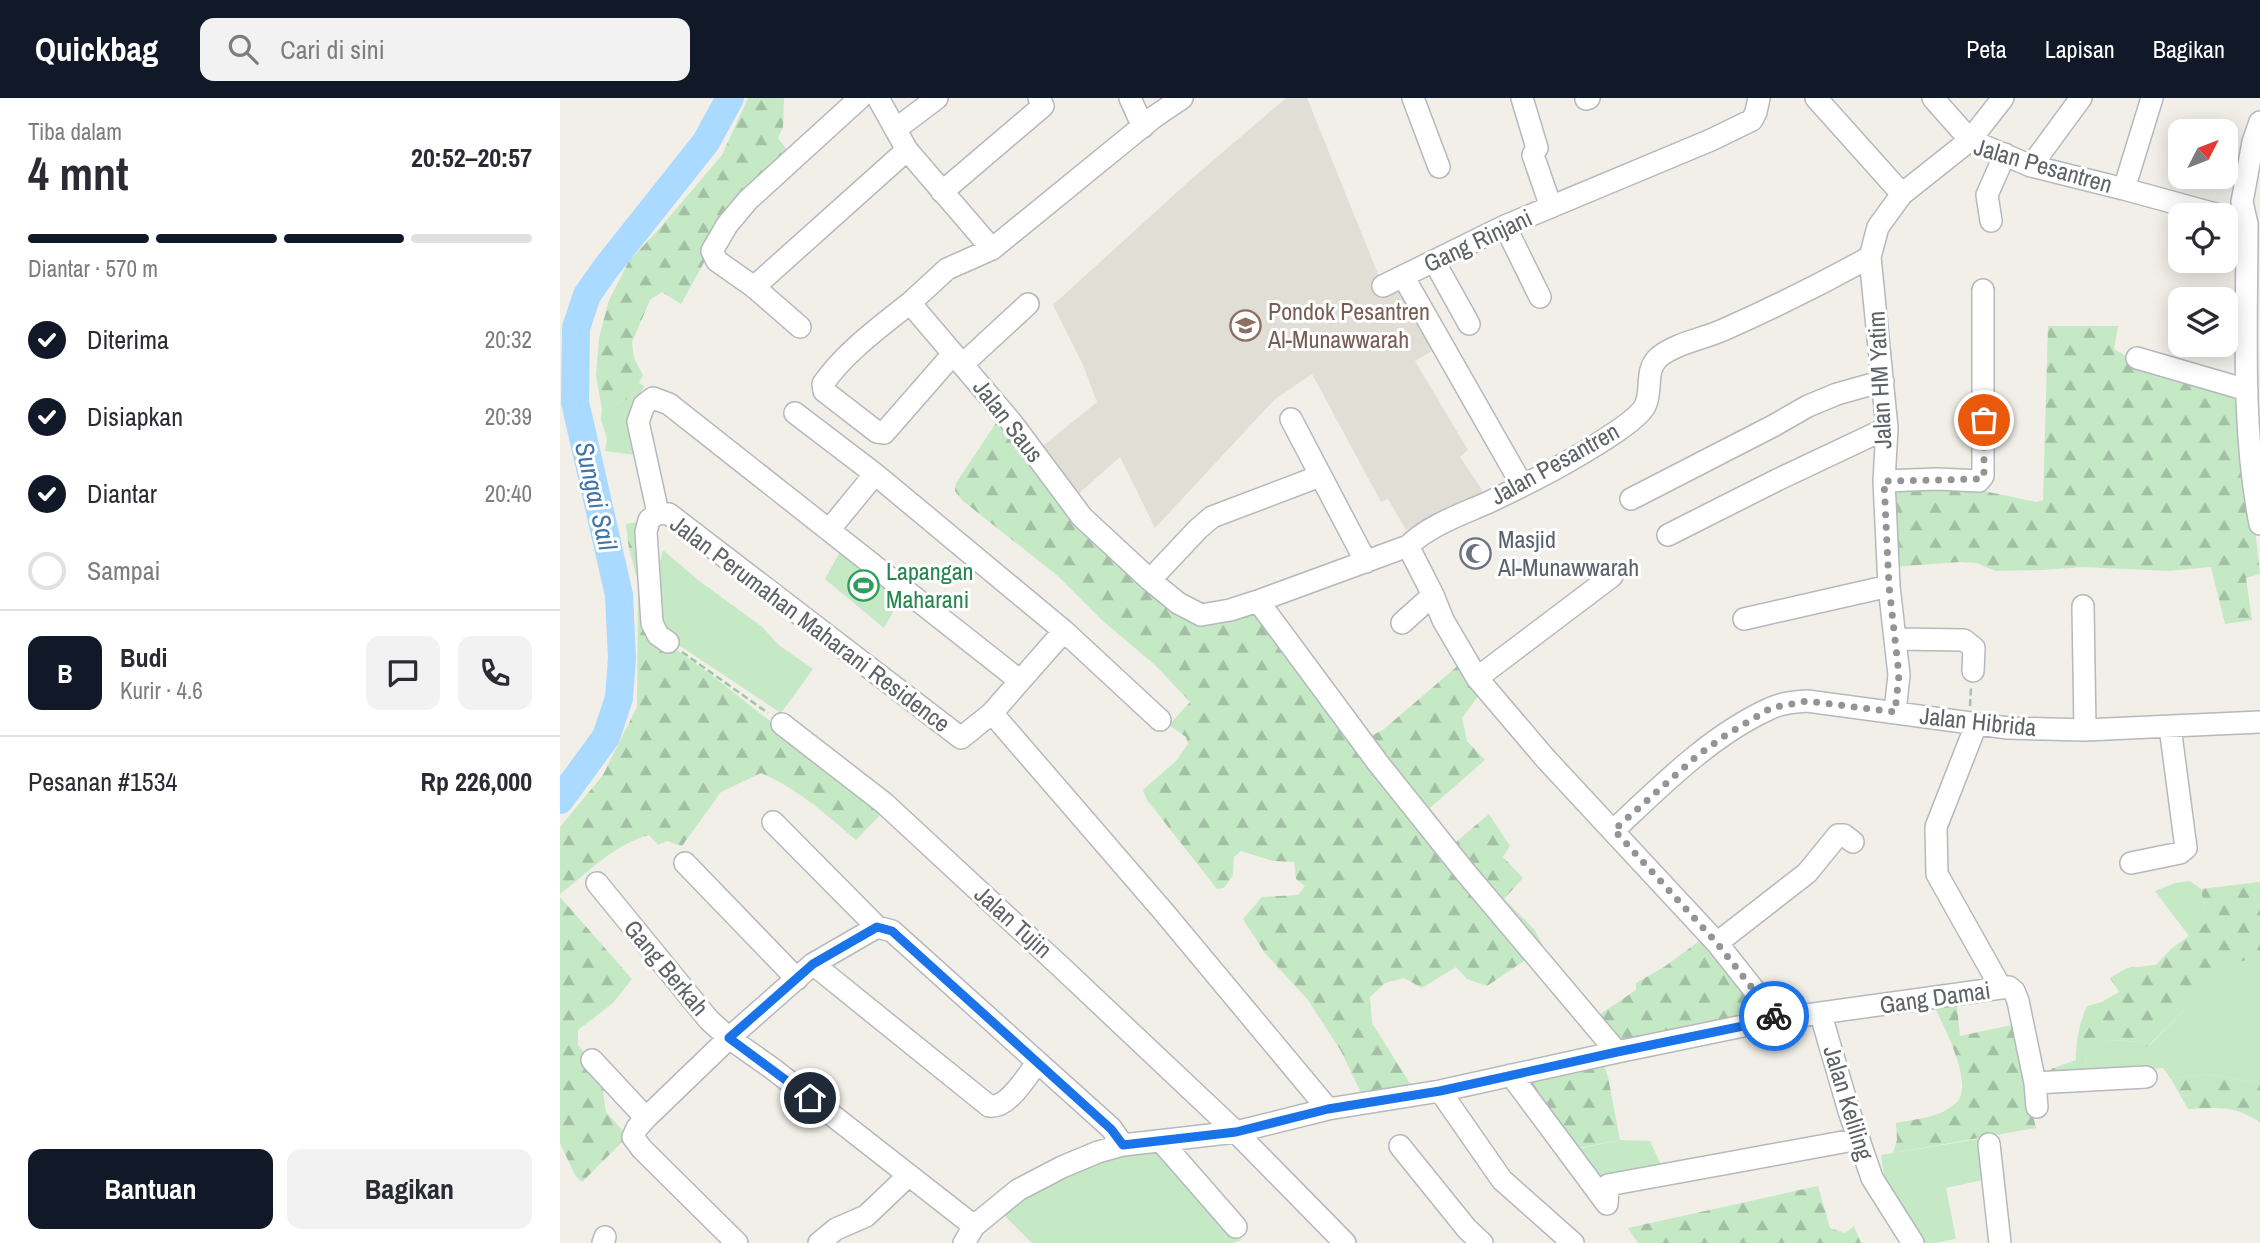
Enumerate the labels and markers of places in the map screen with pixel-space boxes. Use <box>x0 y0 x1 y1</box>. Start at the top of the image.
place label: Pondok Pesantren Al-Munawwarah <box>1267 295 1430 355</box>
school or university icon: Pondok Pesantren Al-Munawwarah <box>1228 309 1262 343</box>
pin <box>1954 390 2014 450</box>
place label: Masjid Al-Munawwarah <box>1497 523 1639 583</box>
mosque icon: Masjid Al-Munawwarah <box>1458 537 1492 571</box>
place label: Lapangan Maharani <box>886 555 974 615</box>
sports icon: Lapangan Maharani <box>846 569 880 603</box>
pin <box>780 1068 840 1128</box>

